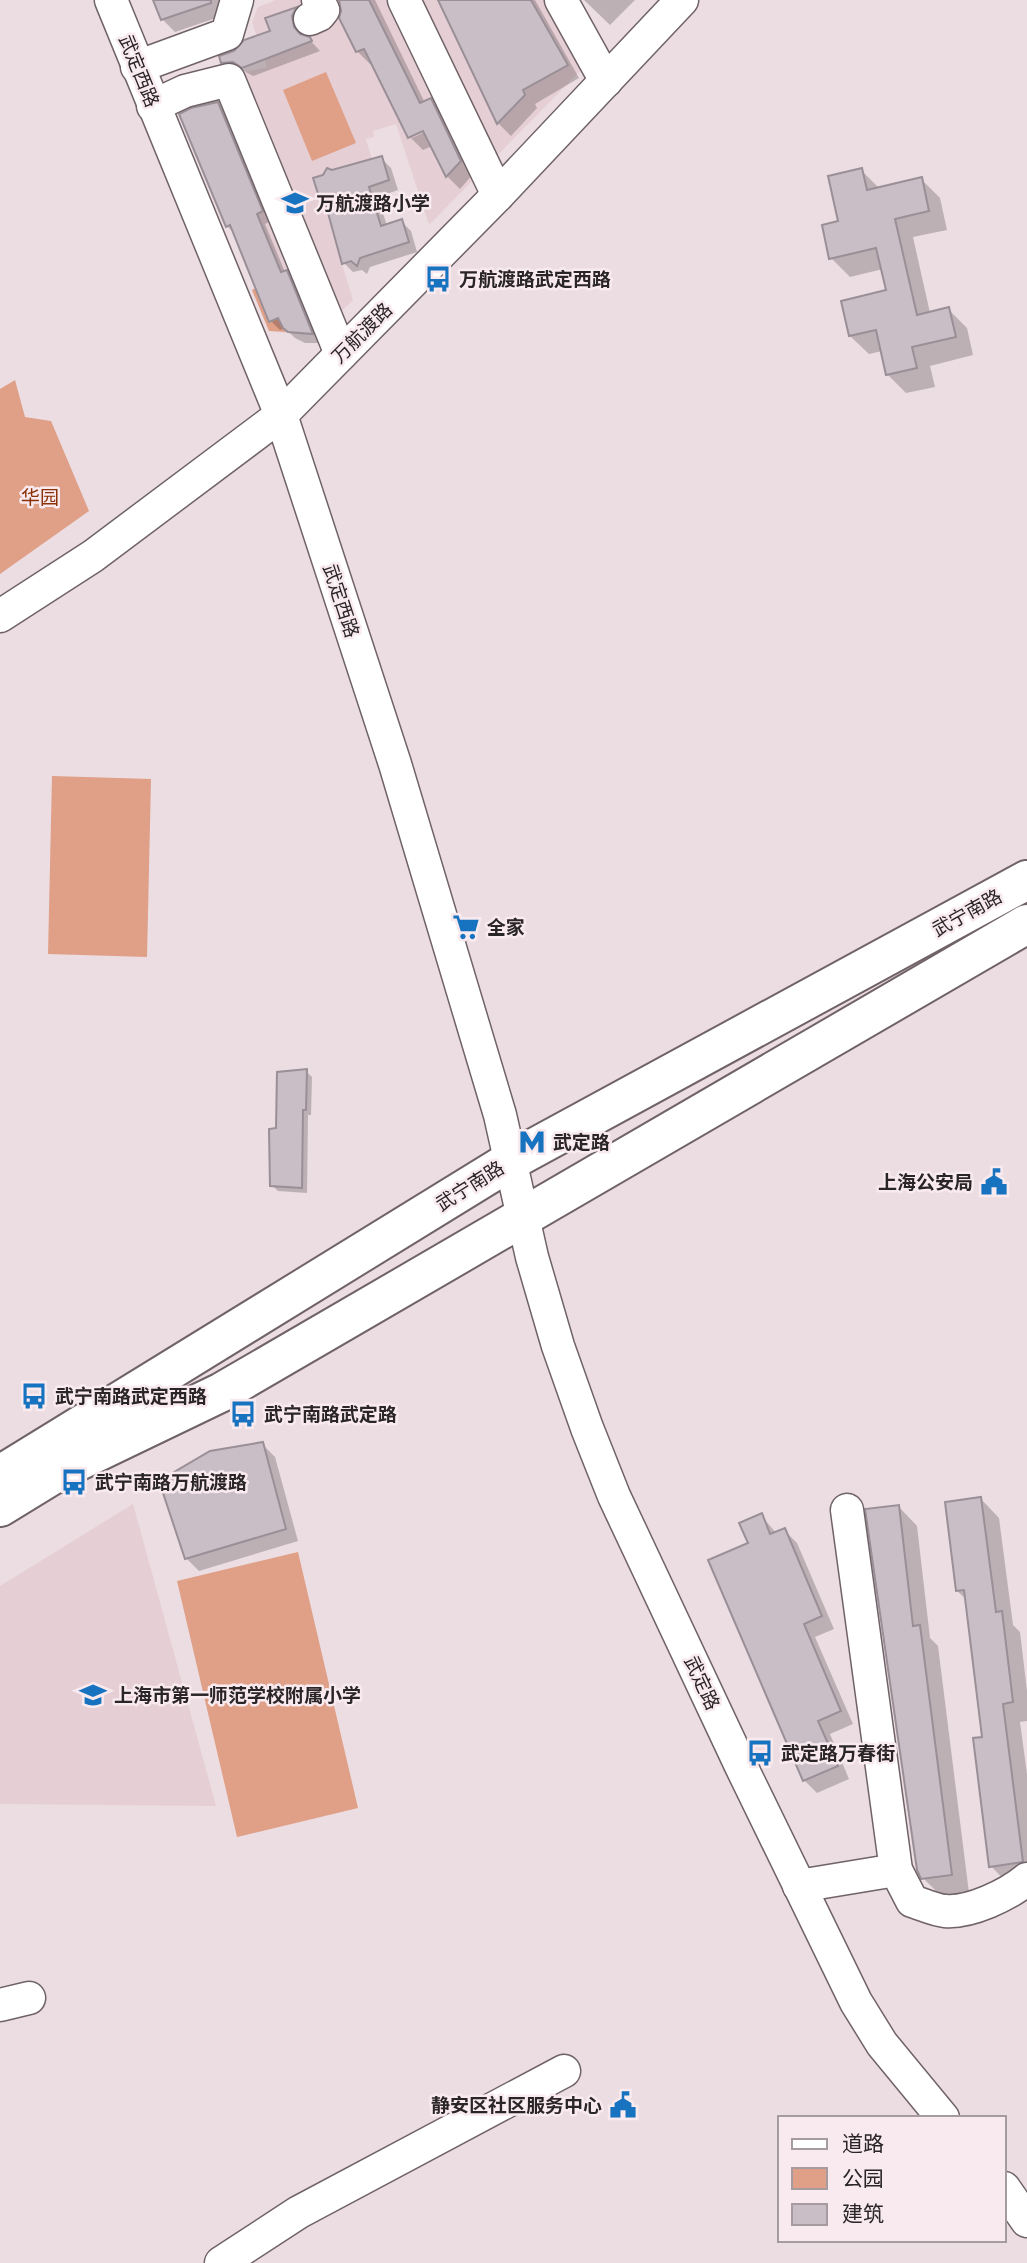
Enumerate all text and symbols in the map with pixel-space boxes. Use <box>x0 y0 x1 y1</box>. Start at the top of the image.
street label: 武定西路 <box>114 31 164 111</box>
school or university icon: 万航渡路小学 <box>280 188 310 218</box>
place label: 万航渡路小学 <box>316 192 430 215</box>
bus stop icon: 万航渡路武定西路 <box>423 264 453 294</box>
place label: 万航渡路武定西路 <box>459 268 611 291</box>
street label: 万航渡路 <box>327 298 397 368</box>
park label: 华园 <box>21 486 59 509</box>
street label: 武定西路 <box>318 561 364 641</box>
street label: 武宁南路 <box>928 885 1006 941</box>
supermarket icon: 全家 <box>451 912 481 942</box>
place label: 全家 <box>487 916 525 939</box>
metro station icon: 武定路 <box>517 1127 547 1157</box>
place label: 武定路 <box>553 1131 610 1154</box>
street label: 武宁南路 <box>432 1156 508 1216</box>
public building icon: 上海公安局 <box>979 1167 1009 1197</box>
place label: 上海公安局 <box>878 1171 973 1194</box>
bus stop icon: 武宁南路武定西路 <box>19 1381 49 1411</box>
place label: 武宁南路武定西路 <box>55 1385 207 1408</box>
bus stop icon: 武宁南路武定路 <box>228 1399 258 1429</box>
place label: 武宁南路武定路 <box>264 1403 397 1426</box>
bus stop icon: 武宁南路万航渡路 <box>59 1467 89 1497</box>
place label: 武宁南路万航渡路 <box>95 1471 247 1494</box>
street label: 武定路 <box>680 1652 724 1714</box>
school or university icon: 上海市第一师范学校附属小学 <box>78 1680 108 1710</box>
place label: 上海市第一师范学校附属小学 <box>114 1684 361 1707</box>
bus stop icon: 武定路万春街 <box>745 1738 775 1768</box>
place label: 武定路万春街 <box>781 1742 895 1765</box>
public building icon: 静安区社区服务中心 <box>608 2090 638 2120</box>
place label: 静安区社区服务中心 <box>431 2094 602 2117</box>
legend <box>778 2116 1006 2242</box>
text: 道路 <box>842 2131 884 2156</box>
text: 公园 <box>842 2166 884 2191</box>
text: 建筑 <box>842 2201 884 2226</box>

